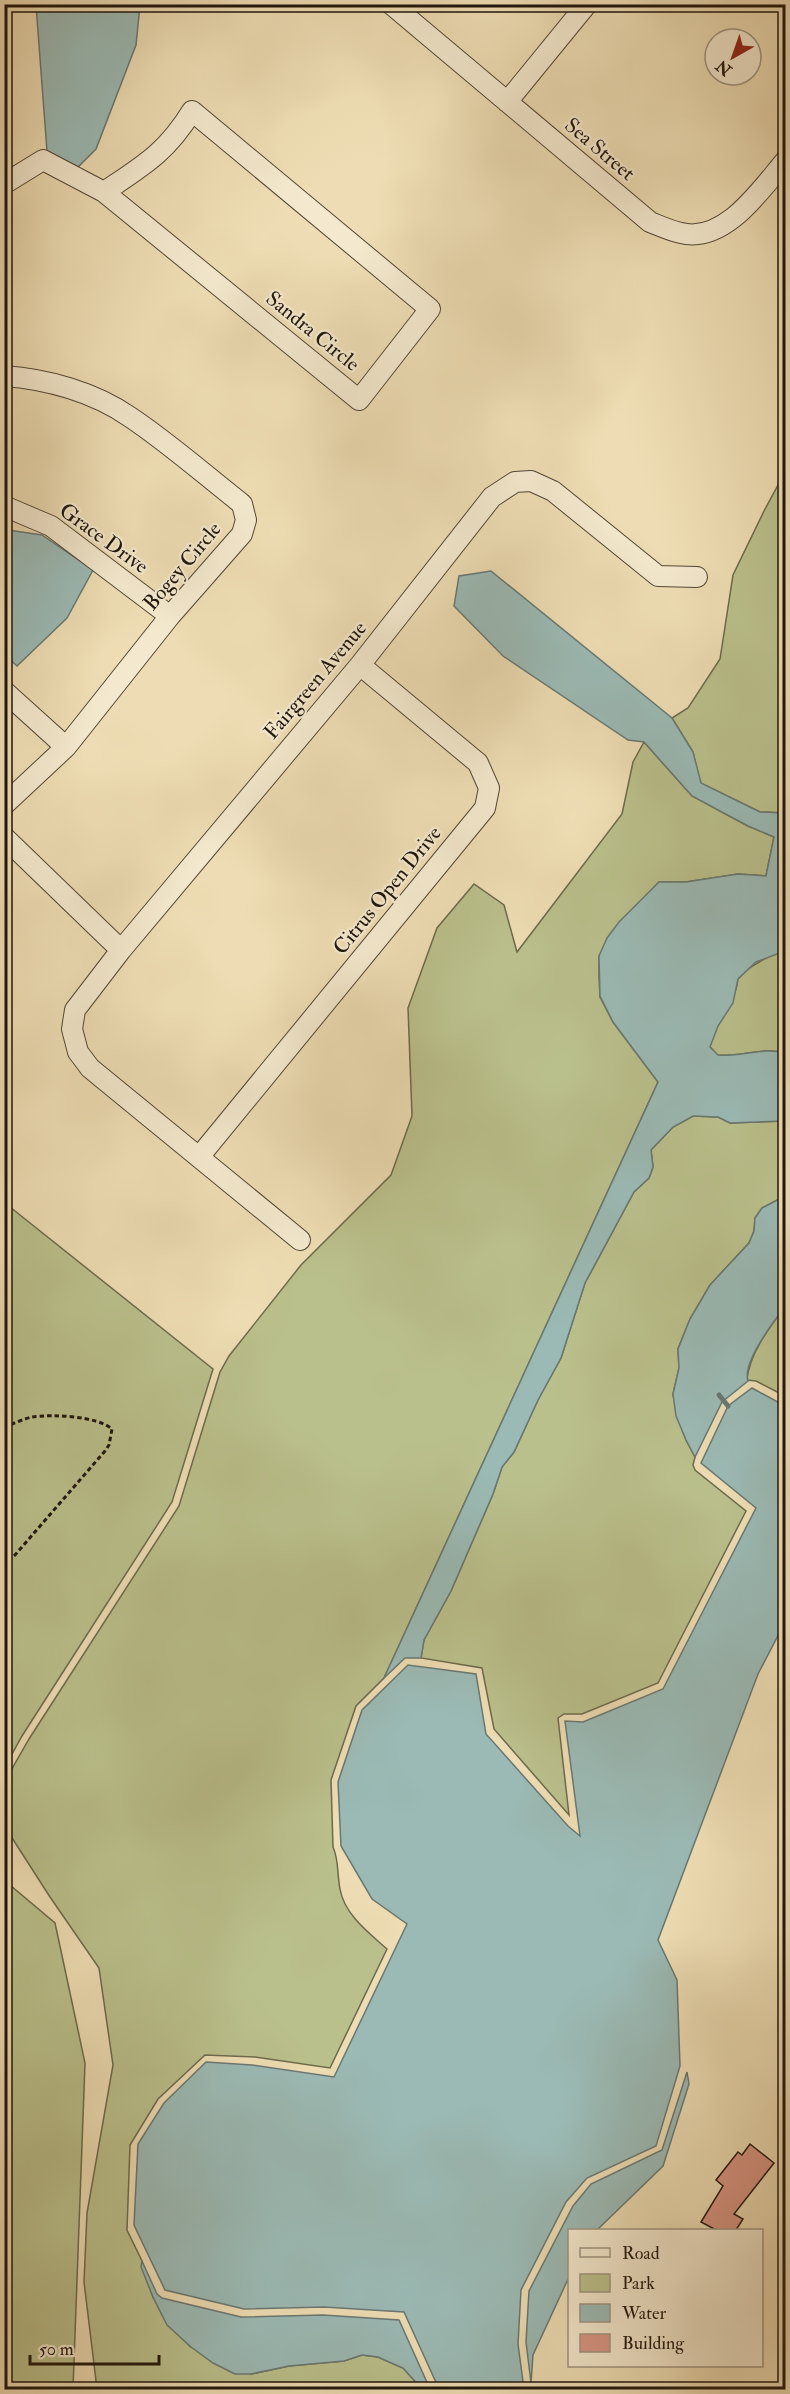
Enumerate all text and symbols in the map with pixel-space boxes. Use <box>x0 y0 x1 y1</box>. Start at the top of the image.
north arrow <box>703 27 763 87</box>
text: N <box>712 55 737 81</box>
street label: Sea Street <box>559 112 641 187</box>
street label: Sandra Circle <box>260 285 365 378</box>
street label: Grace Drive <box>54 497 154 580</box>
street label: Bogey Circle <box>137 516 227 616</box>
street label: Fairgreen Avenue <box>258 615 373 745</box>
street label: Citrus Open Drive <box>327 820 448 960</box>
legend <box>568 2229 763 2367</box>
text: Road <box>622 2242 660 2265</box>
text: Park <box>622 2272 655 2295</box>
text: Water <box>621 2302 666 2325</box>
scale bar <box>30 2328 159 2366</box>
text: Building <box>622 2332 685 2355</box>
text: 50 m <box>39 2338 74 2361</box>

